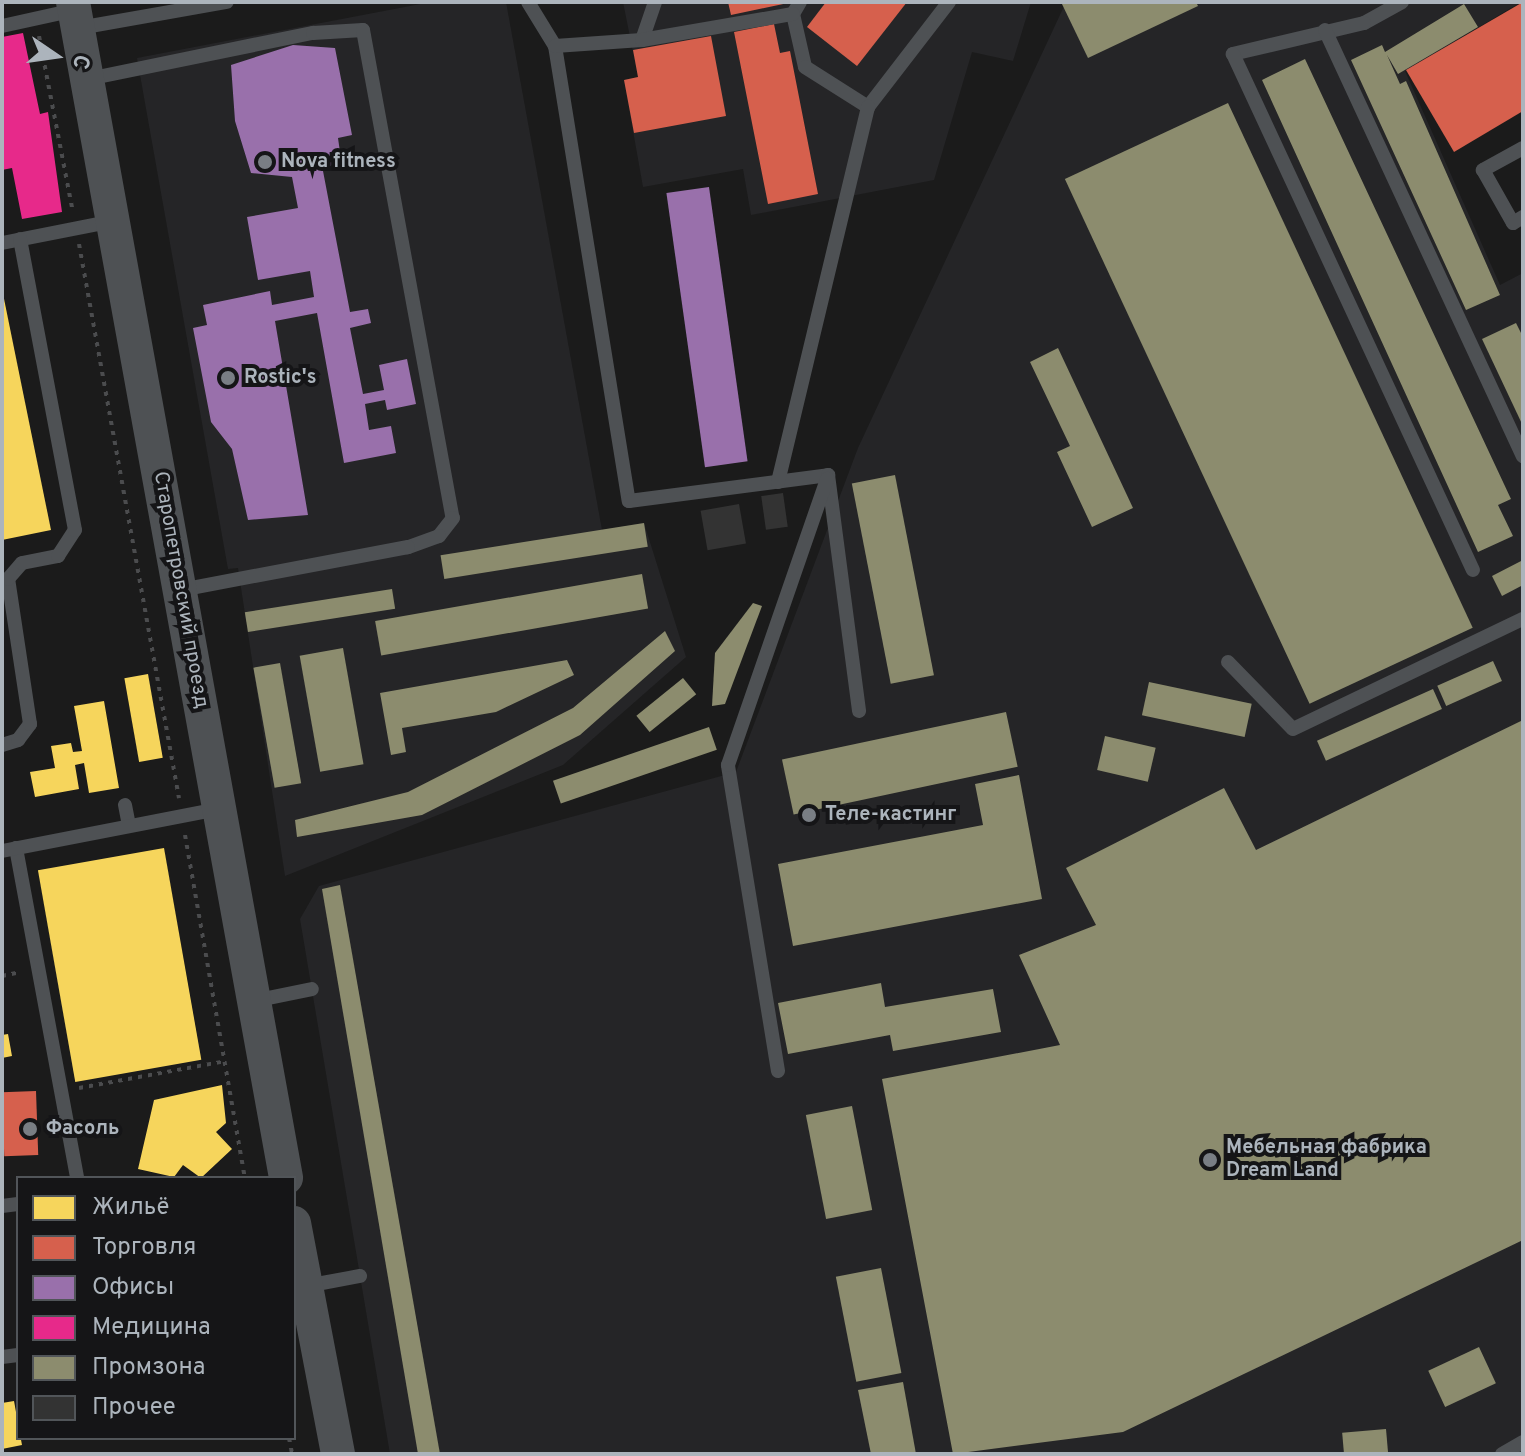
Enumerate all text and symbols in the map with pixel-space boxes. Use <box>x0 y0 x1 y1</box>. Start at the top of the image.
north arrow <box>16 16 96 96</box>
text: С <box>65 52 95 71</box>
place label: Nova fitness <box>281 150 396 174</box>
marker: Nova fitness <box>256 153 274 171</box>
place label: Rostic's <box>244 366 317 390</box>
marker: Rostic's <box>219 369 237 387</box>
street label: Старопетровский проезд <box>147 470 213 710</box>
place label: Теле-кастинг <box>825 803 957 827</box>
marker: Теле-кастинг <box>800 806 818 824</box>
place label: Фасоль <box>46 1117 119 1141</box>
marker: Фасоль <box>21 1120 39 1138</box>
place label: Мебельная фабрика Dream Land <box>1226 1136 1427 1183</box>
marker: Мебельная фабрика Dream Land <box>1201 1151 1219 1169</box>
legend <box>16 1176 296 1440</box>
text: Жильё <box>92 1193 169 1223</box>
text: Торговля <box>92 1233 196 1263</box>
text: Офисы <box>92 1273 174 1303</box>
text: Медицина <box>92 1313 211 1343</box>
text: Промзона <box>92 1353 205 1383</box>
text: Прочее <box>92 1393 176 1423</box>

